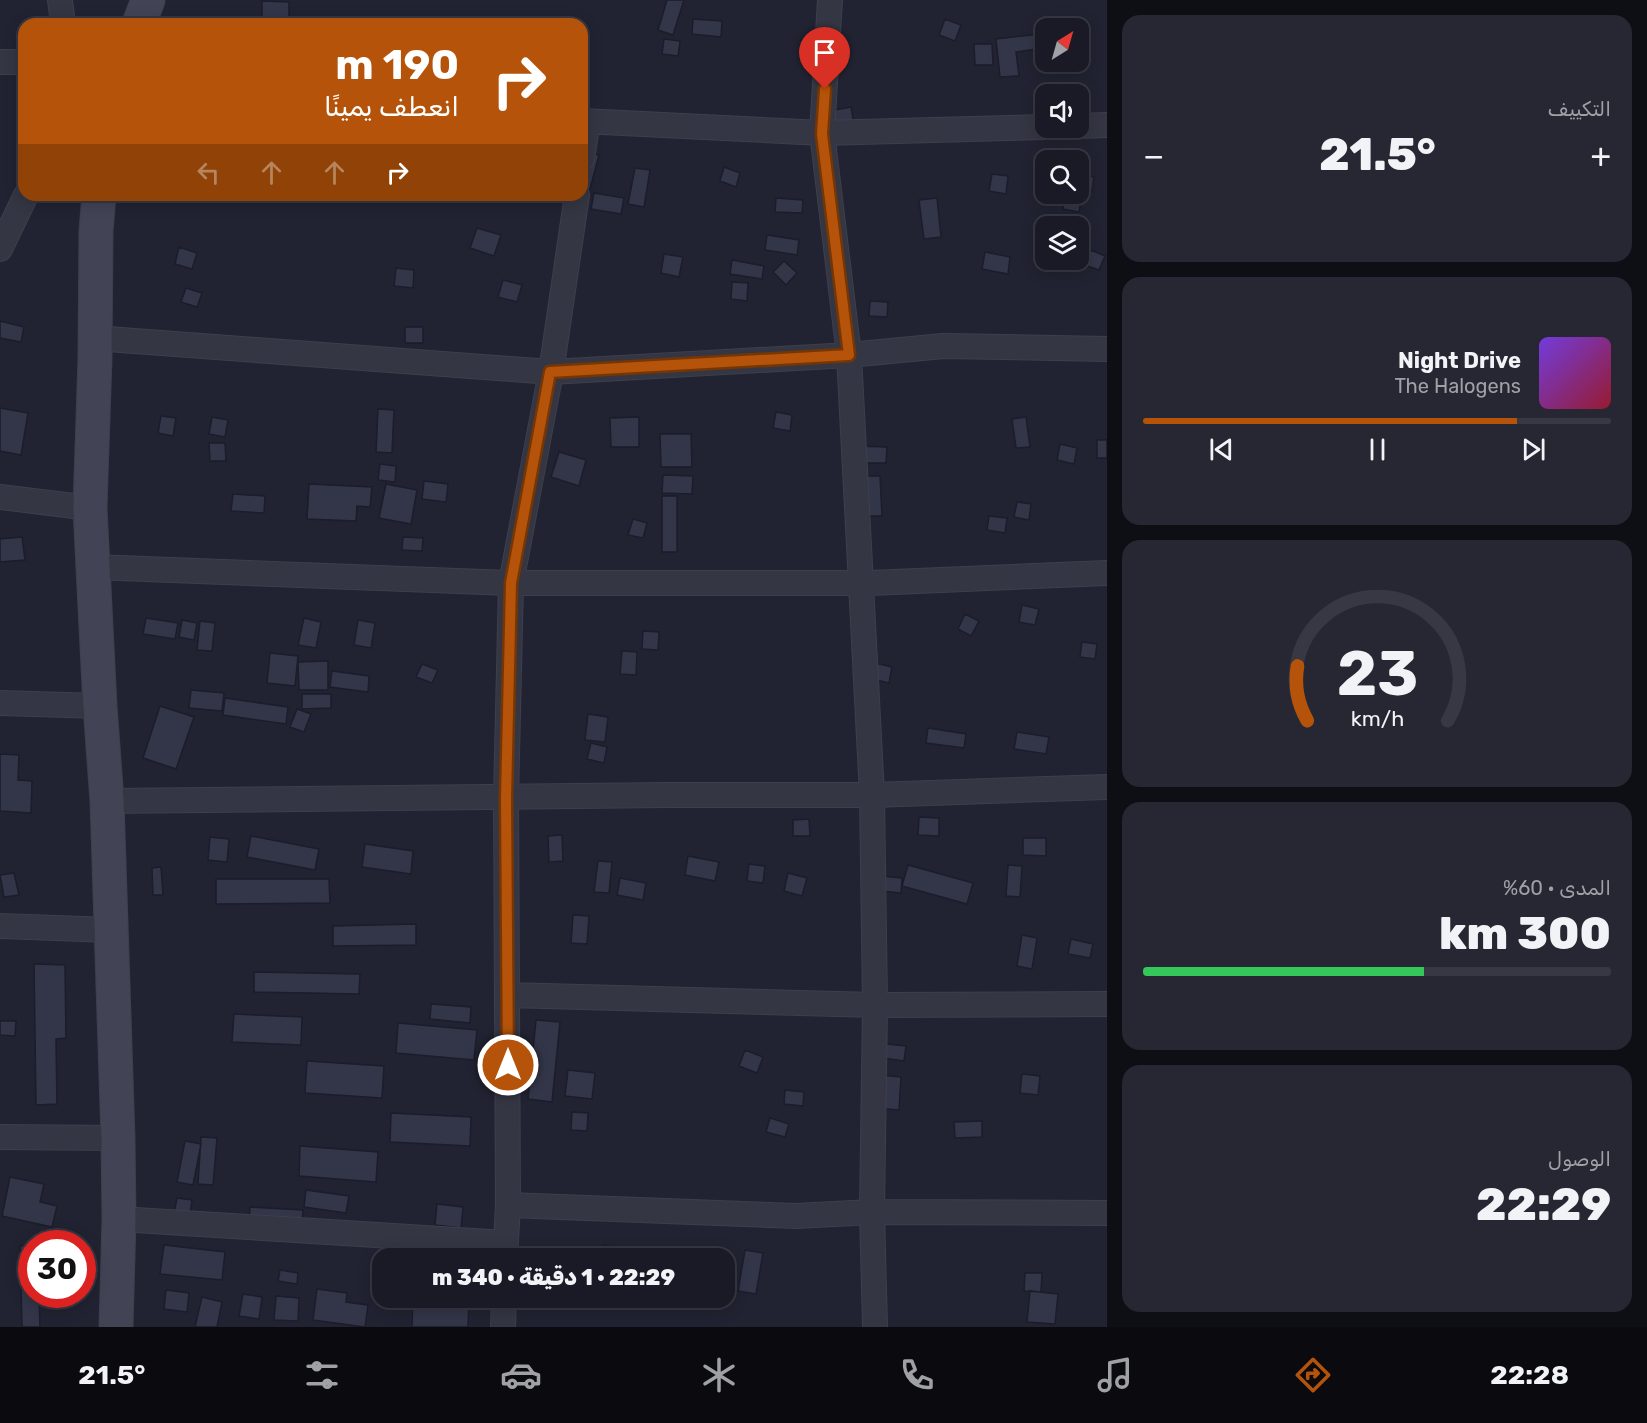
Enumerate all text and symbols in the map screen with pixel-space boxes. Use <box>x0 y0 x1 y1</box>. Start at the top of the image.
north arrow <box>1035 18 1089 72</box>
map controls <box>1035 18 1089 270</box>
pin <box>799 27 850 89</box>
icon: arrive <box>808 36 841 69</box>
text: 190 m <box>335 40 459 90</box>
icon: right <box>480 42 558 120</box>
button: sound <box>1035 84 1089 138</box>
text: انعطف يمينًا <box>324 91 459 123</box>
text: التكييف <box>1548 97 1611 121</box>
text: 21.5° <box>1319 128 1436 181</box>
text: − <box>1143 136 1164 175</box>
text: + <box>1590 136 1611 175</box>
button: search <box>1035 150 1089 204</box>
icon: left <box>192 156 225 189</box>
icon: ahead <box>255 156 288 189</box>
icon: ahead <box>318 156 351 189</box>
icon: right <box>381 156 414 189</box>
button: layers <box>1035 216 1089 270</box>
text: Night Drive <box>1398 347 1521 374</box>
text: The Halogens <box>1394 374 1521 398</box>
icon: previous <box>1205 433 1238 466</box>
icon: pause <box>1361 433 1394 466</box>
icon: next <box>1517 433 1550 466</box>
text: 23 <box>1336 637 1418 711</box>
text: km/h <box>1350 706 1404 731</box>
text: المدى · 60% <box>1503 876 1611 900</box>
text: 300 km <box>1439 907 1611 960</box>
position arrow <box>476 1033 540 1097</box>
text: الوصول <box>1548 1147 1611 1171</box>
text: 22:29 <box>1476 1178 1611 1231</box>
speed limit sign: 30 <box>18 1230 96 1308</box>
text: 22:29 · 1 دقيقة · 340 m <box>432 1264 675 1291</box>
icon: filters <box>301 1354 343 1396</box>
icon: car <box>500 1354 542 1396</box>
icon: climate <box>698 1354 740 1396</box>
icon: phone <box>896 1354 938 1396</box>
icon: music <box>1094 1354 1136 1396</box>
icon: directions <box>1292 1354 1334 1396</box>
text: 21.5° <box>78 1359 145 1391</box>
text: 22:28 <box>1490 1359 1569 1391</box>

